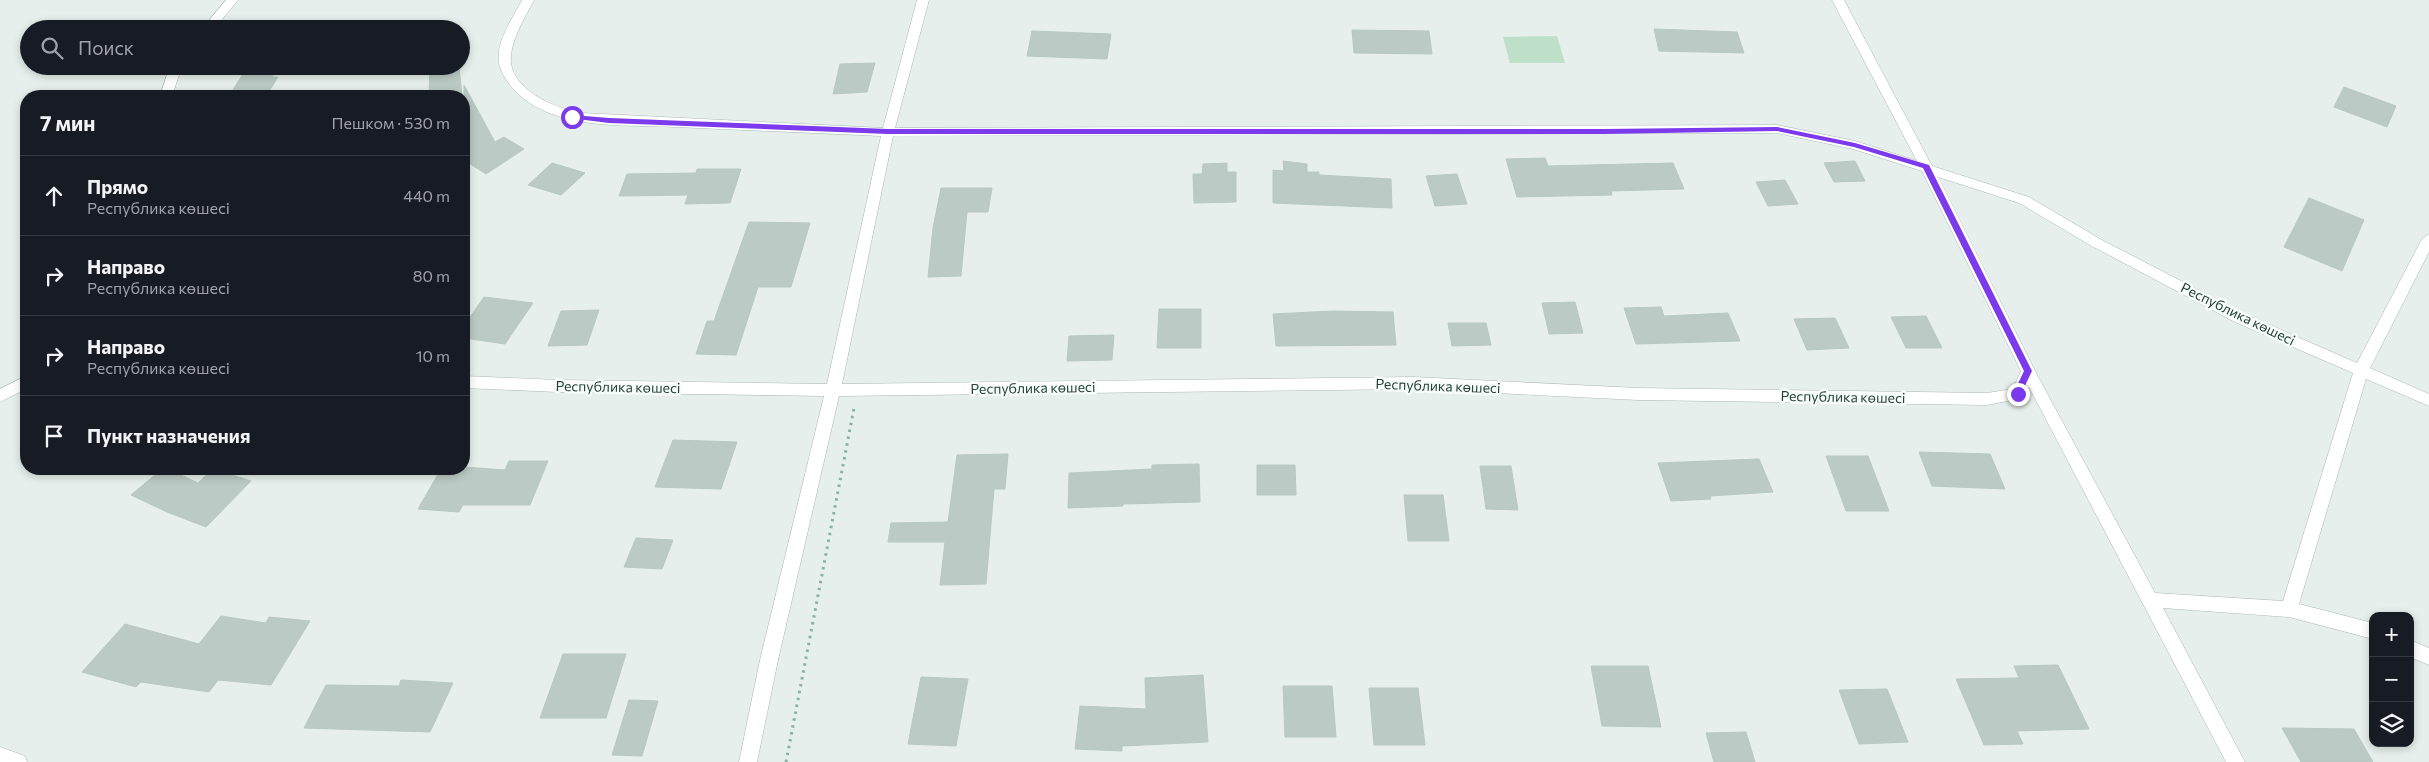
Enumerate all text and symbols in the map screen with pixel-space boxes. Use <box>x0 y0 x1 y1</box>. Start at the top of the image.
search box <box>20 20 470 75</box>
icon: search <box>38 34 66 62</box>
text: Поиск <box>78 36 134 59</box>
route start <box>561 106 584 129</box>
text: 7 мин <box>40 110 96 135</box>
text: Пешком · 530 m <box>332 113 450 132</box>
text: Прямо <box>87 175 148 198</box>
icon: ahead <box>40 182 68 210</box>
text: 440 m <box>403 186 450 205</box>
text: Республика көшесі <box>87 198 230 217</box>
text: Направо <box>87 255 165 278</box>
icon: right <box>40 262 68 290</box>
text: 80 m <box>413 266 450 285</box>
text: Республика көшесі <box>87 278 230 297</box>
street label: Республика көшесі <box>2178 278 2298 349</box>
text: Направо <box>87 335 165 358</box>
icon: right <box>40 342 68 370</box>
text: 10 m <box>416 346 450 365</box>
text: Республика көшесі <box>87 358 230 377</box>
street label: Республика көшесі <box>1375 375 1501 396</box>
street label: Республика көшесі <box>555 377 681 396</box>
street label: Республика көшесі <box>970 378 1096 397</box>
route end <box>2007 383 2030 406</box>
street label: Республика көшесі <box>1780 387 1906 406</box>
icon: arrive <box>40 422 68 450</box>
text: Пункт назначения <box>87 424 250 447</box>
map controls <box>2369 612 2414 747</box>
button: + <box>2369 612 2414 657</box>
button: − <box>2369 657 2414 702</box>
button: layers <box>2369 702 2414 747</box>

